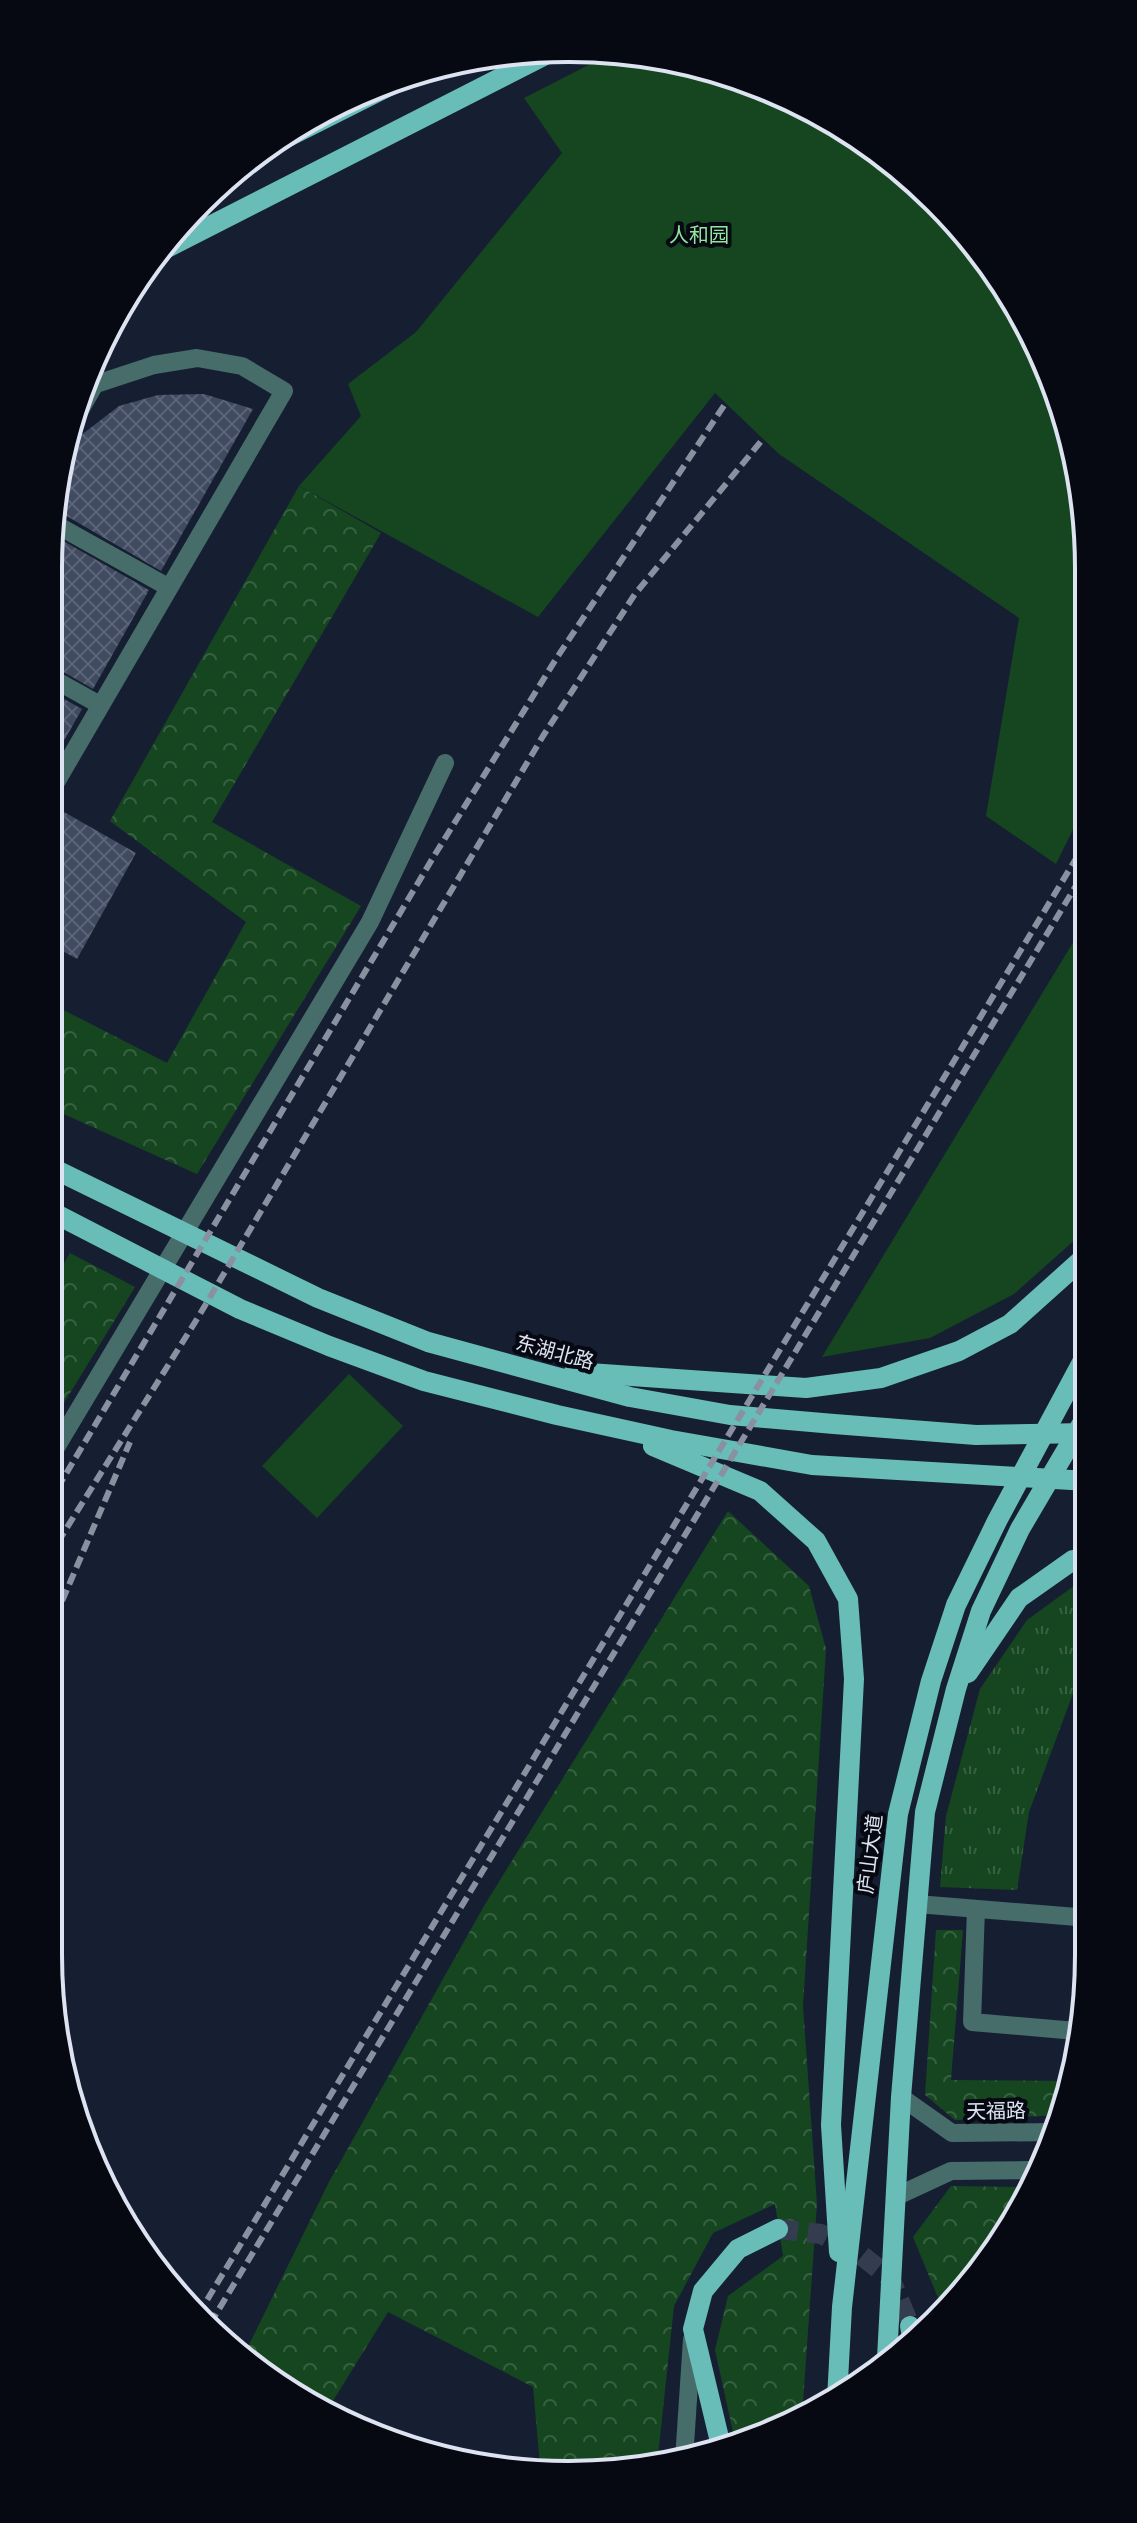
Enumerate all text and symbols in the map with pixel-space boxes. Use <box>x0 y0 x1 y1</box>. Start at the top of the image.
park label: 人和园 <box>669 221 729 248</box>
street label: 东湖北路 <box>513 1328 597 1375</box>
street label: 庐山大道 <box>851 1813 888 1895</box>
street label: 天福路 <box>966 2096 1026 2125</box>

